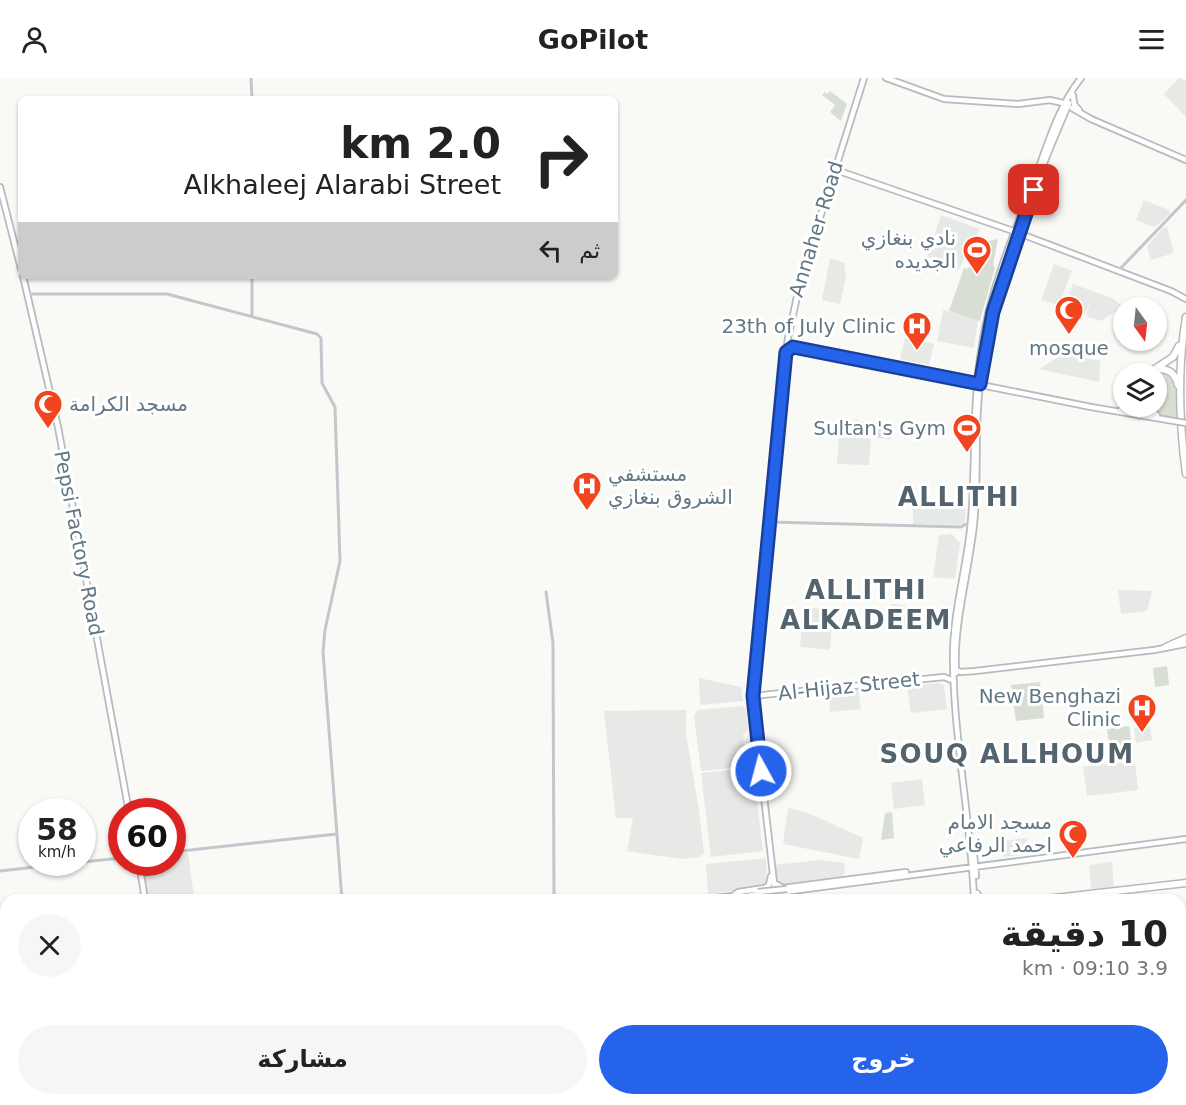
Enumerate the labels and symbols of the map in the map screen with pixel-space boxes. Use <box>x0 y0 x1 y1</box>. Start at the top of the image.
street label: Annaher Road <box>784 158 848 300</box>
pin <box>1008 164 1059 215</box>
place label: نادي بنغازي الجديده <box>861 226 956 273</box>
sports icon: نادي بنغازي الجديده <box>961 234 993 276</box>
mosque icon: mosque <box>1053 294 1085 336</box>
north arrow <box>1113 297 1167 351</box>
hospital icon: 23th of July Clinic <box>901 310 933 352</box>
place label: 23th of July Clinic <box>721 314 896 338</box>
place label: mosque <box>1029 336 1109 360</box>
mosque icon: مسجد الكرامة <box>32 388 64 430</box>
place label: مسجد الكرامة <box>69 392 188 416</box>
sports icon: Sultan's Gym <box>951 412 983 454</box>
place label: Sultan's Gym <box>813 416 946 440</box>
street label: Pepsi Factory Road <box>49 448 109 638</box>
place label: مستشفي الشروق بنغازي <box>608 462 733 510</box>
hospital icon: مستشفي الشروق بنغازي <box>571 470 603 512</box>
district label: ALLITHI <box>898 482 1020 512</box>
district label: ALLITHI ALKADEEM <box>780 575 952 635</box>
street label: Al-Hijaz Street <box>777 667 921 705</box>
place label: New Benghazi Clinic <box>979 684 1121 731</box>
hospital icon: New Benghazi Clinic <box>1126 692 1158 734</box>
position arrow <box>729 739 793 803</box>
district label: SOUQ ALLHOUM <box>879 739 1135 769</box>
speed limit sign: 60 <box>108 798 186 876</box>
place label: مسجد الامام احمد الرفاعي <box>939 810 1052 858</box>
mosque icon: مسجد الامام احمد الرفاعي <box>1057 818 1089 860</box>

